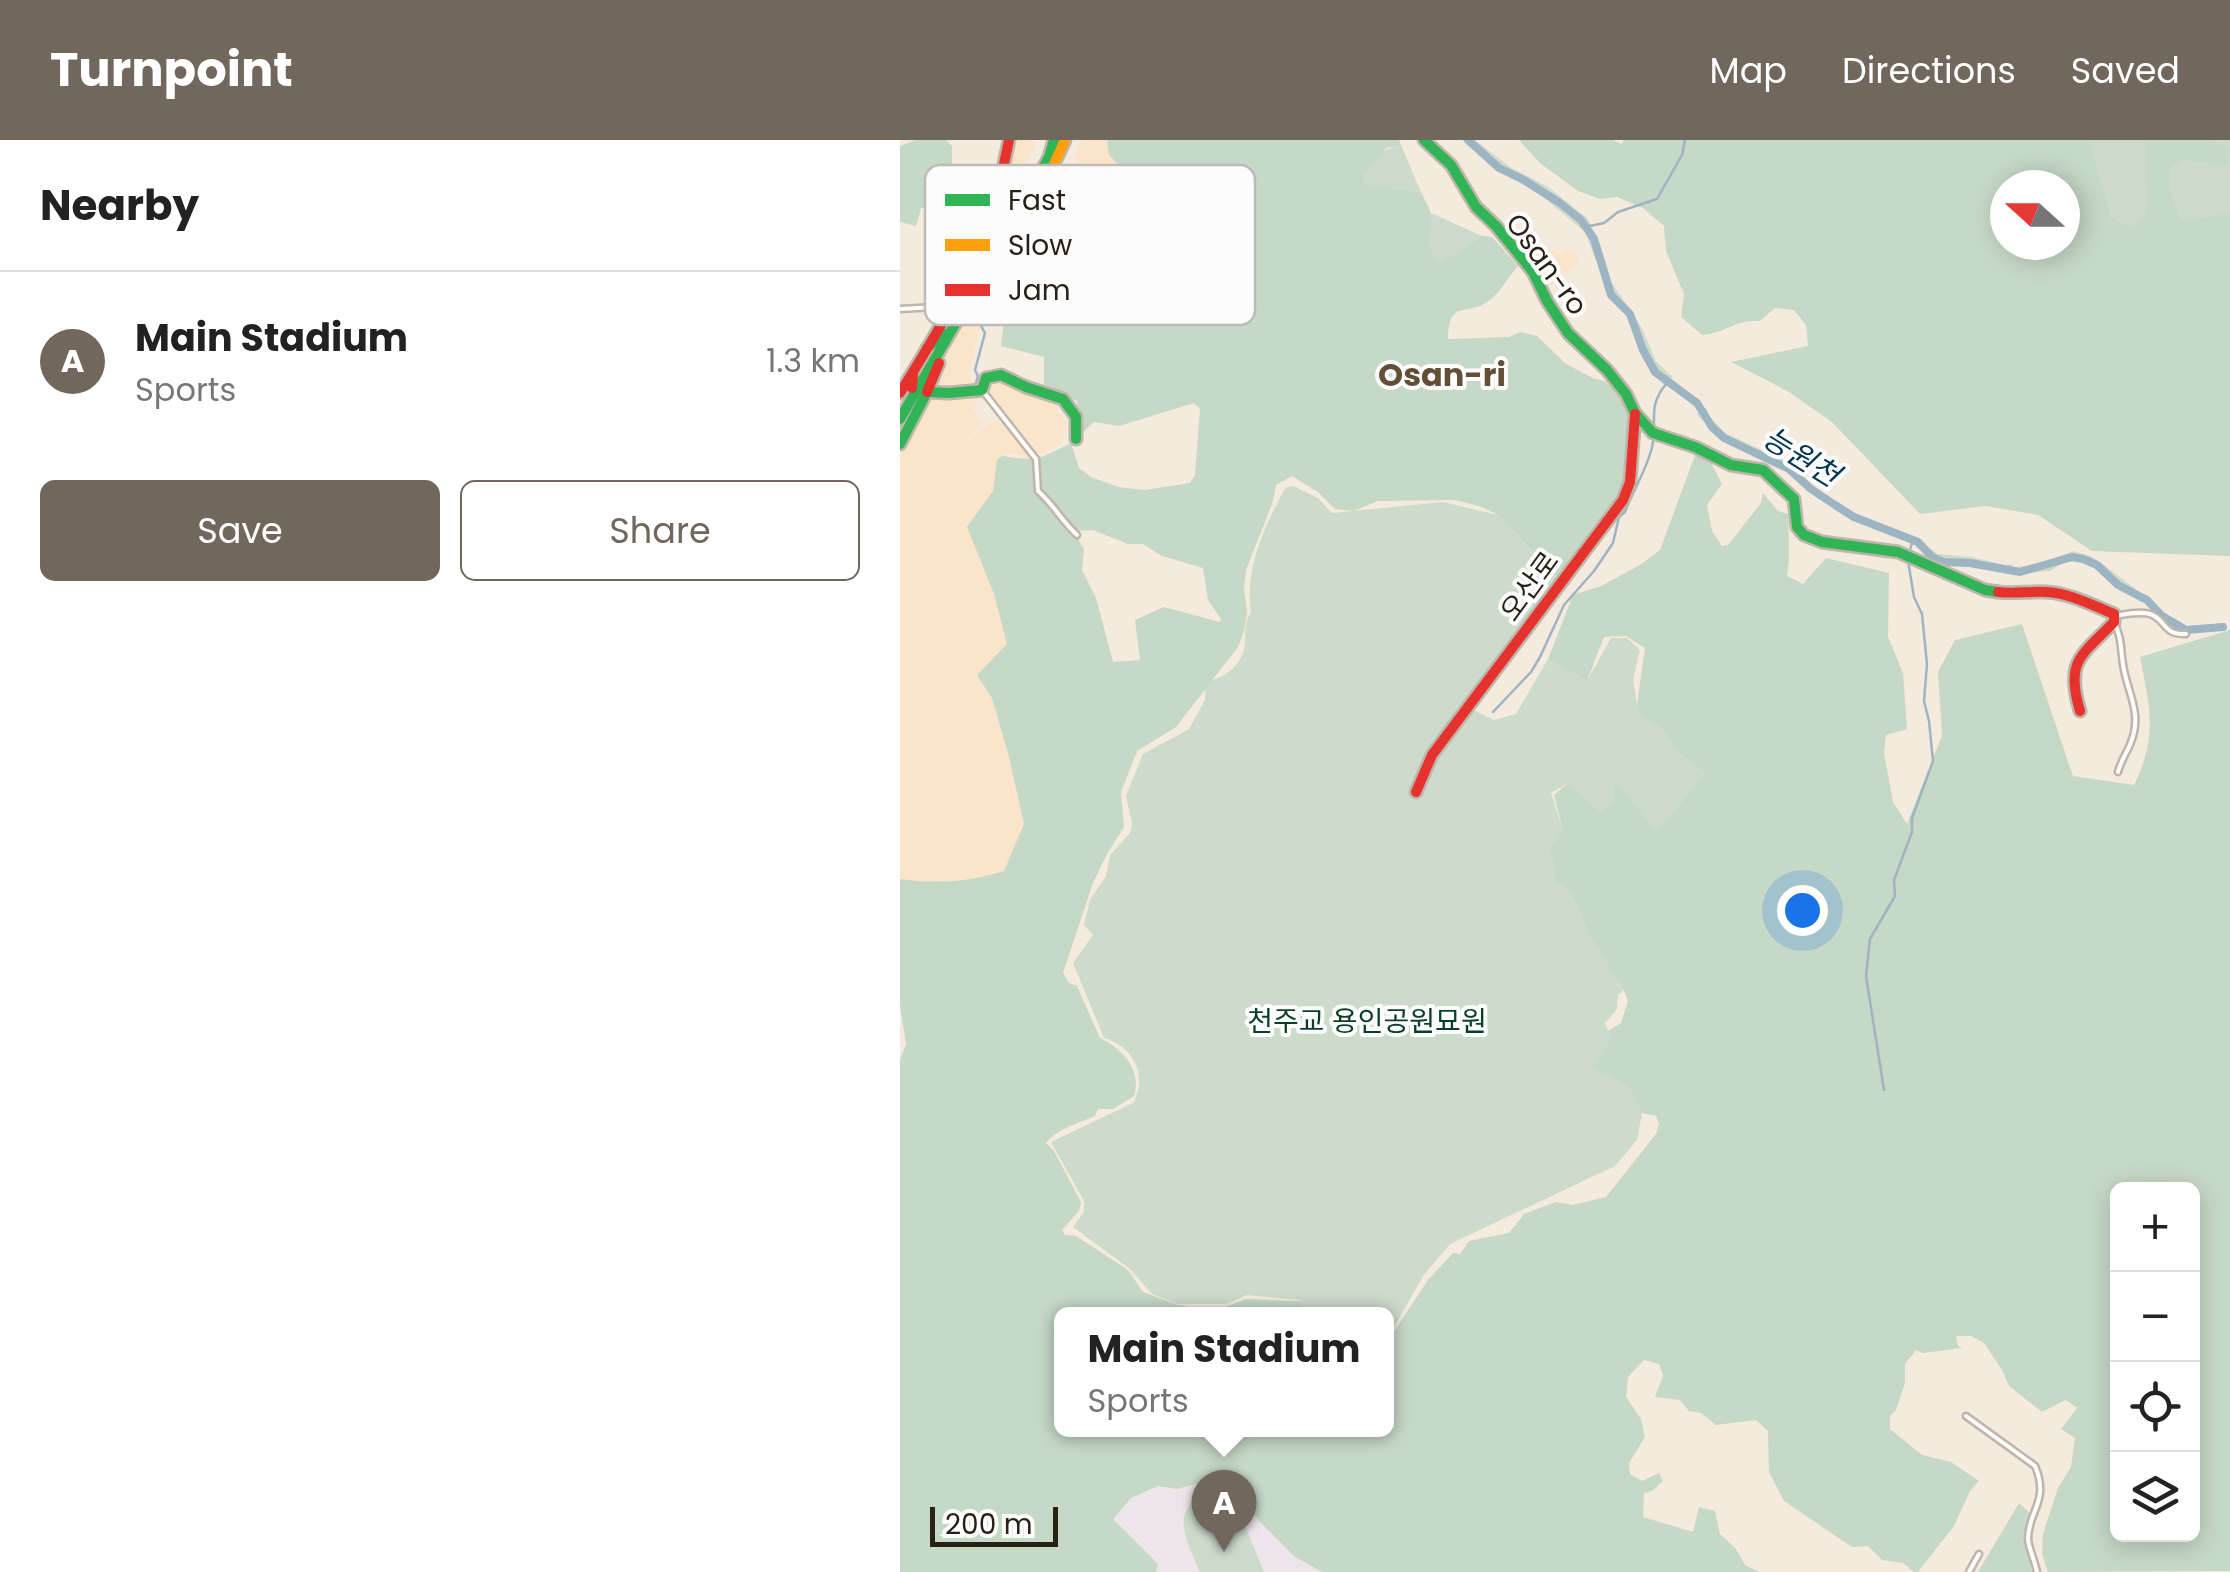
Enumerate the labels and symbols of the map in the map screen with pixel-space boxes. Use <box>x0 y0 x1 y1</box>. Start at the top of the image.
legend <box>925 165 1255 325</box>
north arrow <box>1990 170 2080 260</box>
text: Fast <box>1008 181 1066 220</box>
street label: Osan-ro <box>1496 205 1597 323</box>
text: Slow <box>1008 226 1072 265</box>
text: Jam <box>1008 271 1071 310</box>
district label: Osan-ri <box>1378 352 1506 397</box>
water label: 능원천 <box>1755 416 1851 499</box>
street label: 오산로 <box>1491 544 1568 629</box>
your location <box>1777 885 1828 936</box>
park label: 천주교 용인공원묘원 <box>1247 1002 1487 1041</box>
pin: A <box>1192 1470 1256 1552</box>
scale bar <box>930 1502 1058 1546</box>

